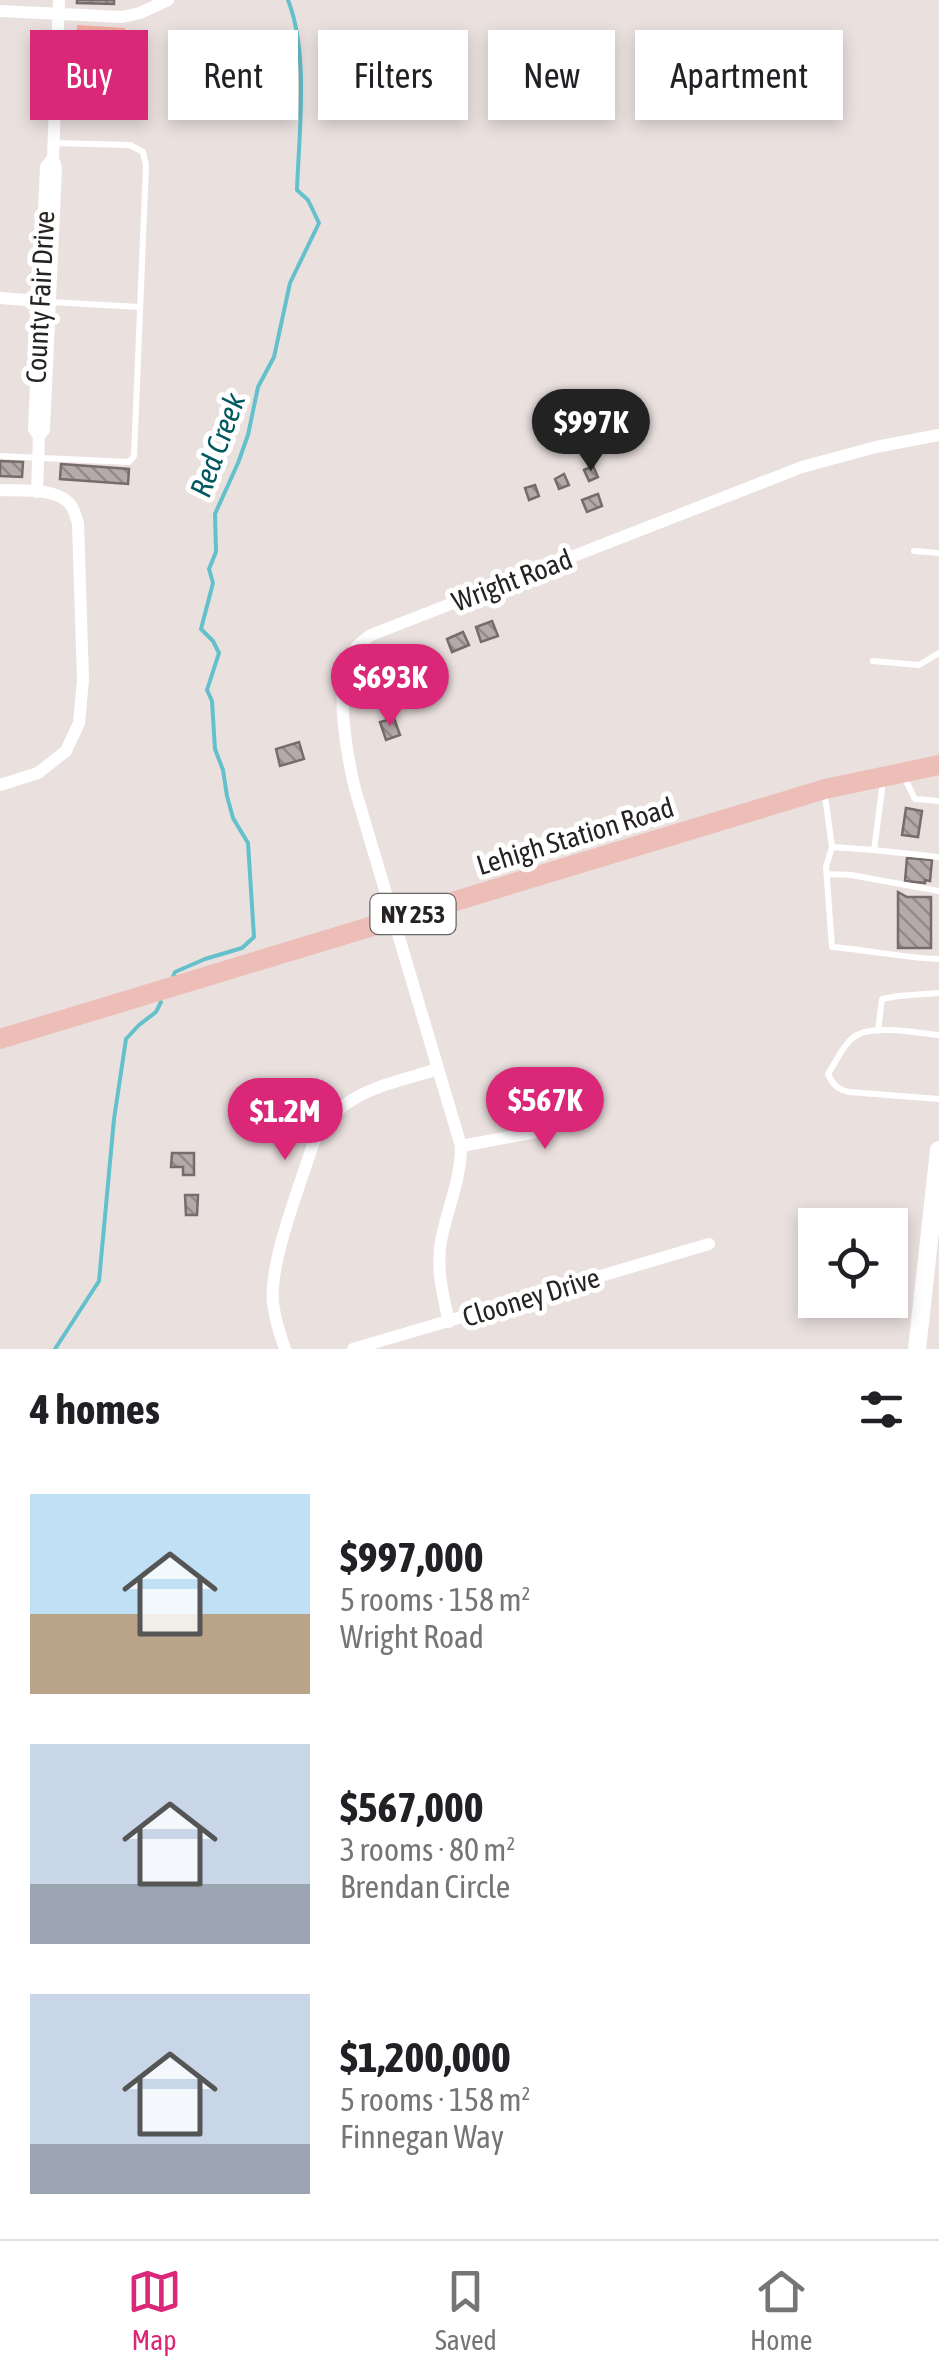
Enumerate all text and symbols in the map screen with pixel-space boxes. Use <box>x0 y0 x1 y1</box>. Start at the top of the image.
chip: Buy <box>30 30 148 120</box>
chip: Rent <box>168 30 298 120</box>
chip: Filters <box>318 30 468 120</box>
chip: New <box>488 30 615 120</box>
chip: Apartment <box>635 30 843 120</box>
street label: County Fair Drive <box>19 210 61 384</box>
water label: Red Creek <box>183 388 252 501</box>
pin: $997K <box>521 389 661 474</box>
text: $997K <box>554 403 628 440</box>
street label: Wright Road <box>447 542 577 618</box>
pin: $693K <box>320 644 460 729</box>
text: $693K <box>353 658 427 695</box>
street label: Lehigh Station Road <box>473 791 677 881</box>
road number: NY 253 <box>370 894 456 934</box>
pin: $567K <box>475 1067 615 1152</box>
pin: $1.2M <box>215 1078 355 1163</box>
text: $567K <box>508 1081 582 1118</box>
text: $1.2M <box>250 1092 320 1129</box>
map controls <box>798 1208 908 1318</box>
button: locate <box>798 1208 908 1318</box>
street label: Clooney Drive <box>459 1261 603 1333</box>
icon: filters <box>854 1382 909 1437</box>
text: 4 homes <box>30 1385 160 1433</box>
text: $997,000 <box>340 1533 484 1581</box>
icon: home <box>110 1534 230 1654</box>
text: 5 rooms · 158 m² <box>340 1581 530 1618</box>
text: Wright Road <box>340 1618 484 1655</box>
text: $567,000 <box>340 1783 484 1831</box>
icon: home <box>110 1784 230 1904</box>
text: 3 rooms · 80 m² <box>340 1831 515 1868</box>
text: Brendan Circle <box>340 1868 510 1905</box>
text: $1,200,000 <box>340 2033 511 2081</box>
icon: home <box>110 2034 230 2154</box>
text: 5 rooms · 158 m² <box>340 2081 530 2118</box>
text: Finnegan Way <box>340 2118 504 2155</box>
tab: Map <box>127 2264 182 2356</box>
tab: Saved <box>435 2264 497 2356</box>
tab: Home <box>750 2264 812 2356</box>

